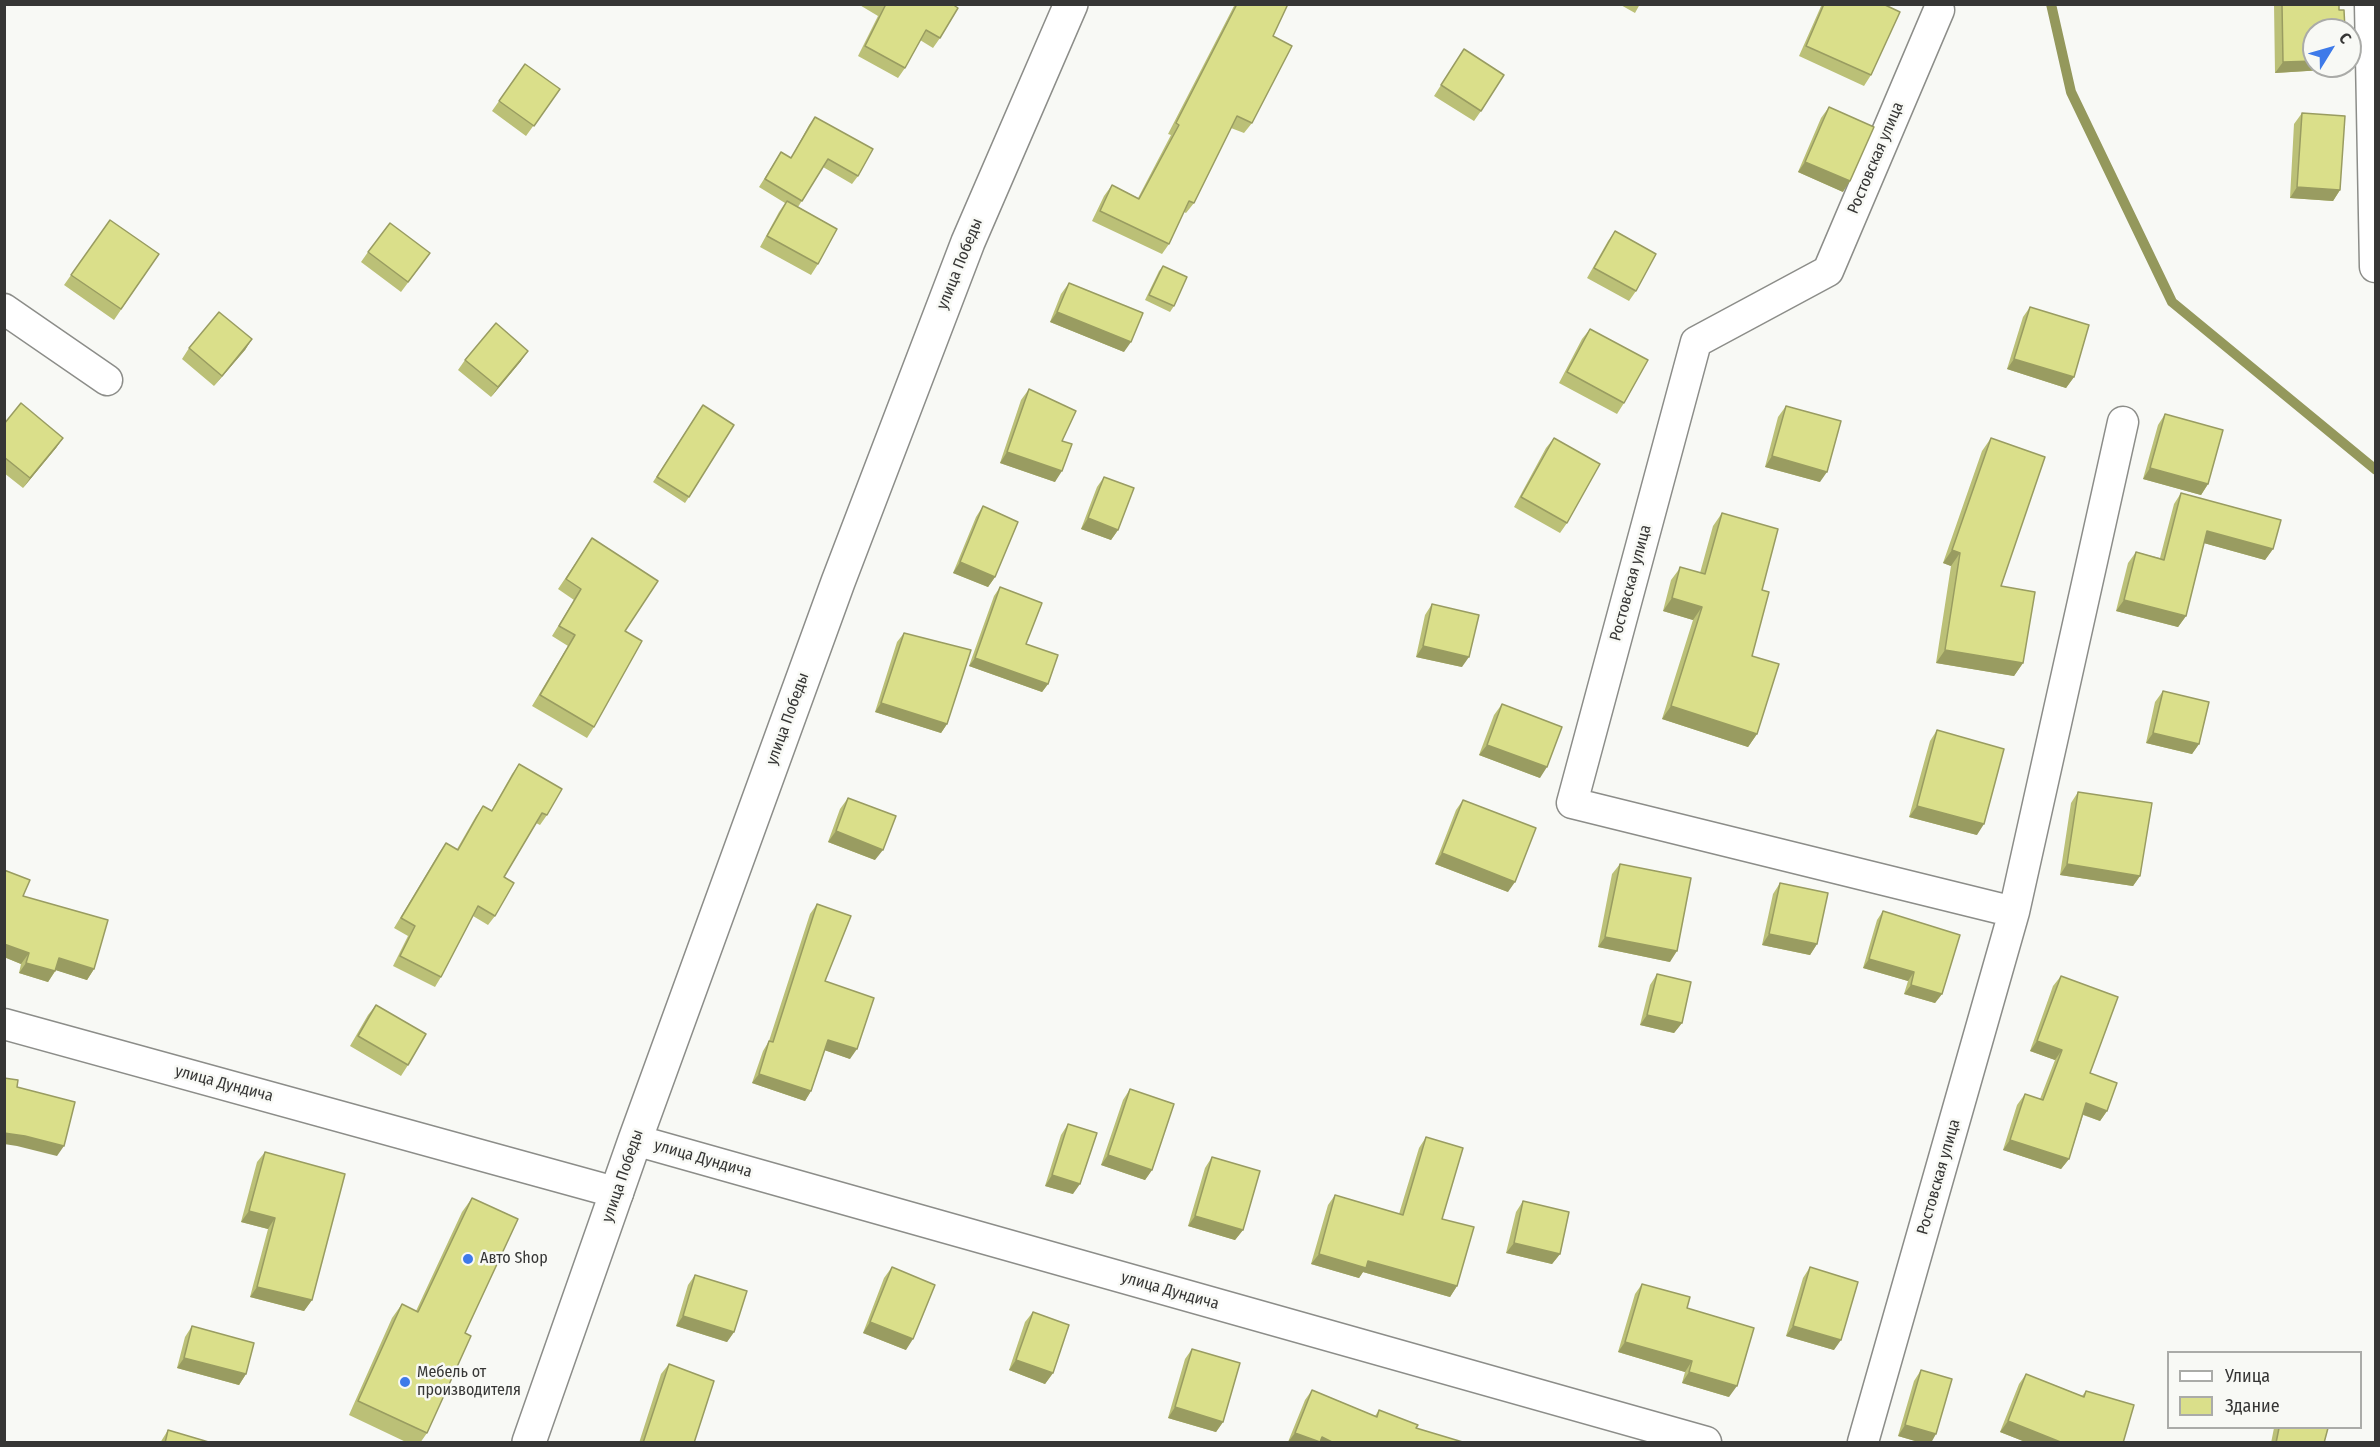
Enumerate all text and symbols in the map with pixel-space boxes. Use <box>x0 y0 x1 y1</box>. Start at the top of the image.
north arrow <box>2302 18 2362 78</box>
text: С <box>2335 29 2355 47</box>
street label: Ростовская улица <box>1844 99 1908 217</box>
street label: улица Победы <box>933 216 987 312</box>
street label: Ростовская улица <box>1606 523 1656 643</box>
street label: улица Победы <box>762 670 814 768</box>
street label: улица Дундича <box>173 1062 275 1106</box>
street label: Ростовская улица <box>1913 1117 1965 1237</box>
street label: улица Победы <box>598 1127 648 1225</box>
street label: улица Дундича <box>652 1136 754 1182</box>
place label: Авто Shop <box>480 1249 548 1269</box>
marker: Авто Shop <box>461 1252 475 1266</box>
street label: улица Дундича <box>1119 1268 1221 1314</box>
legend <box>2167 1351 2362 1429</box>
place label: Мебель от производителя <box>417 1363 521 1401</box>
text: Улица <box>2225 1365 2270 1387</box>
marker: Мебель от производителя <box>398 1375 412 1389</box>
text: Здание <box>2225 1395 2280 1417</box>

